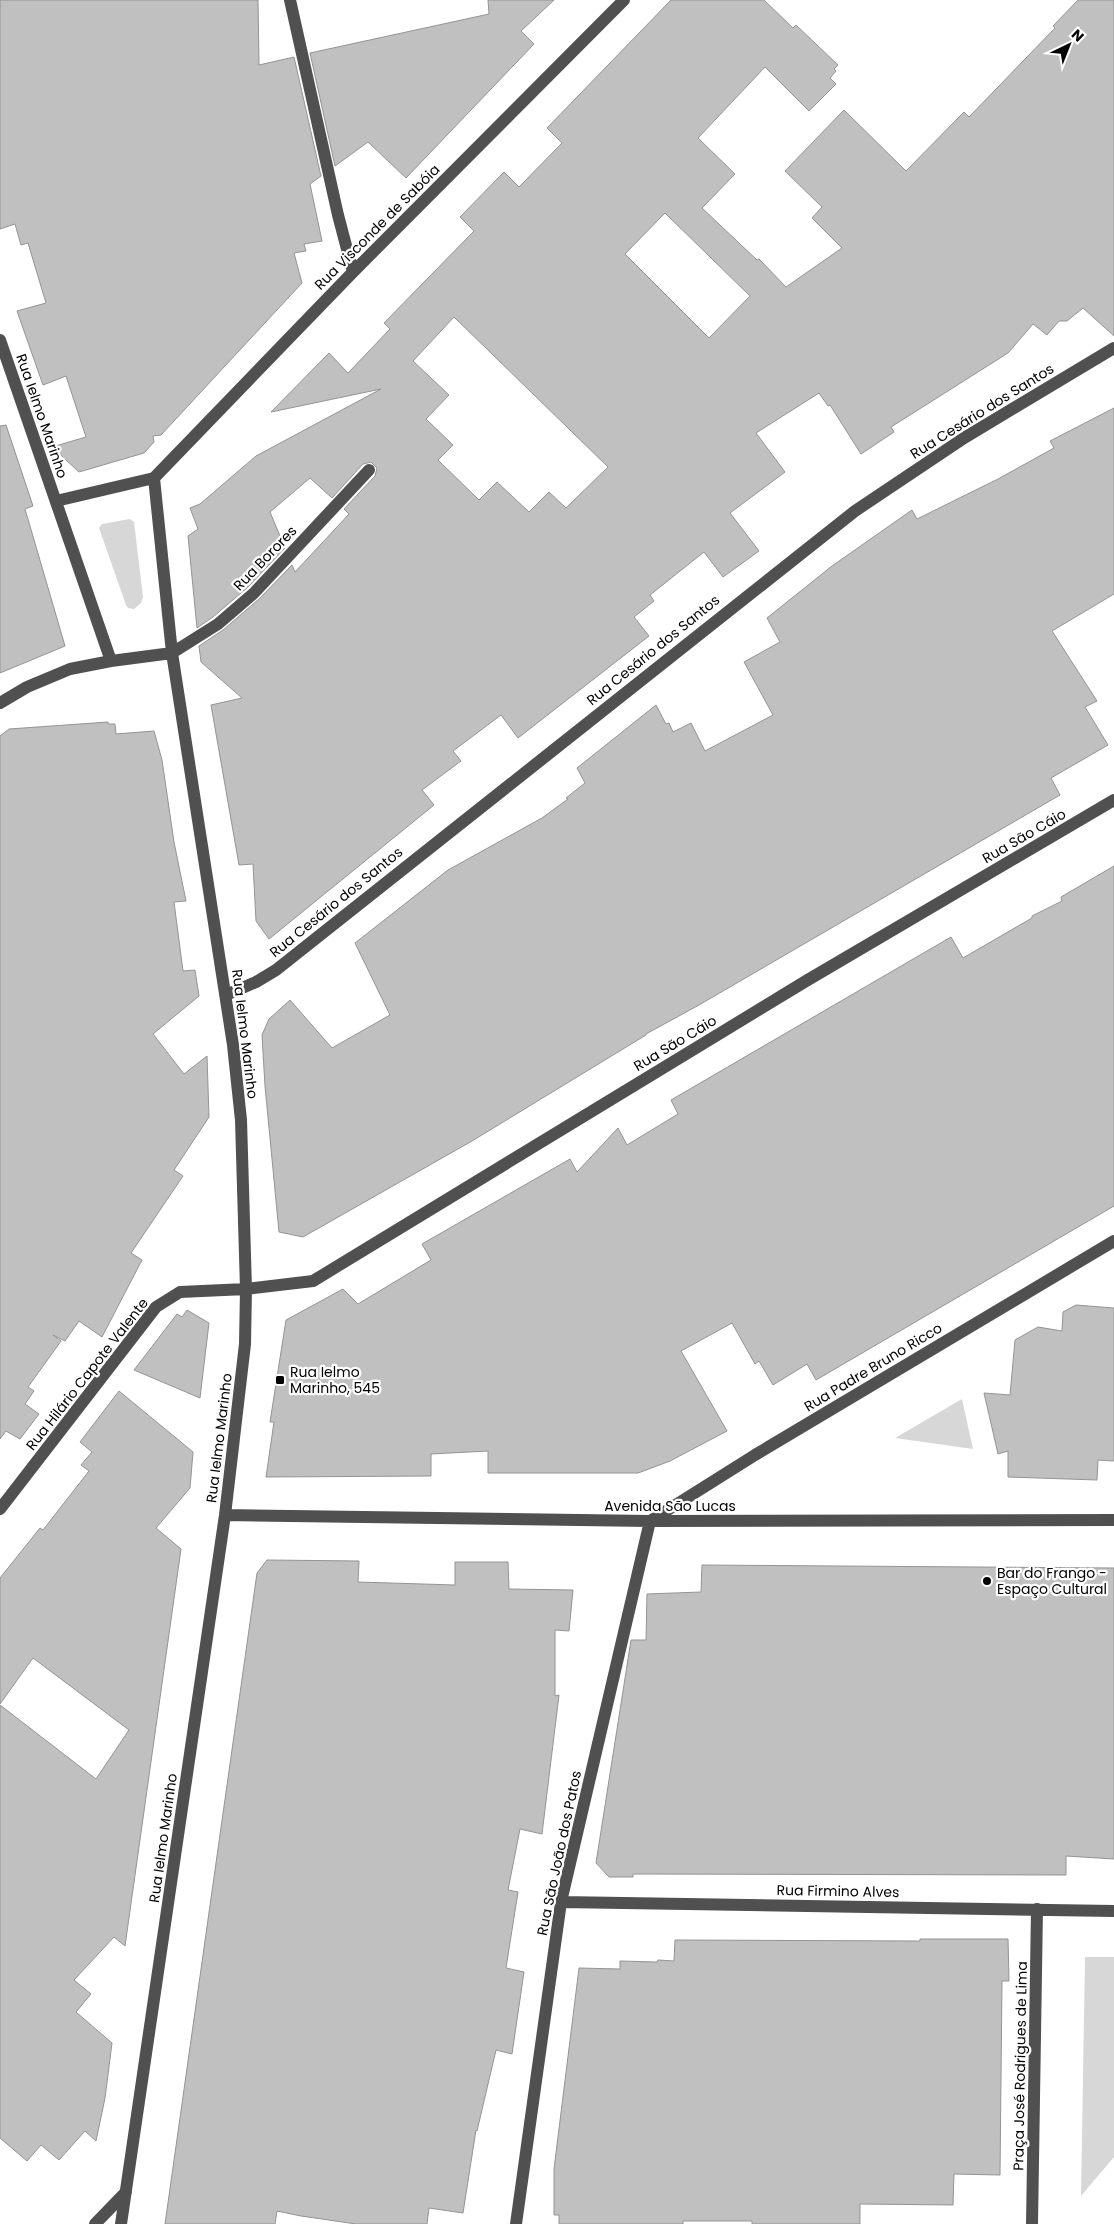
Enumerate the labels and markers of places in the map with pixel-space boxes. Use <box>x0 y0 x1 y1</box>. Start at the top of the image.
place label: Rua Ielmo Marinho, 545 <box>290 1362 380 1398</box>
marker: Rua Ielmo Marinho, 545 <box>274 1374 286 1386</box>
place label: Bar do Frango - Espaço Cultural <box>997 1563 1107 1599</box>
marker: Bar do Frango - Espaço Cultural <box>981 1575 993 1587</box>

